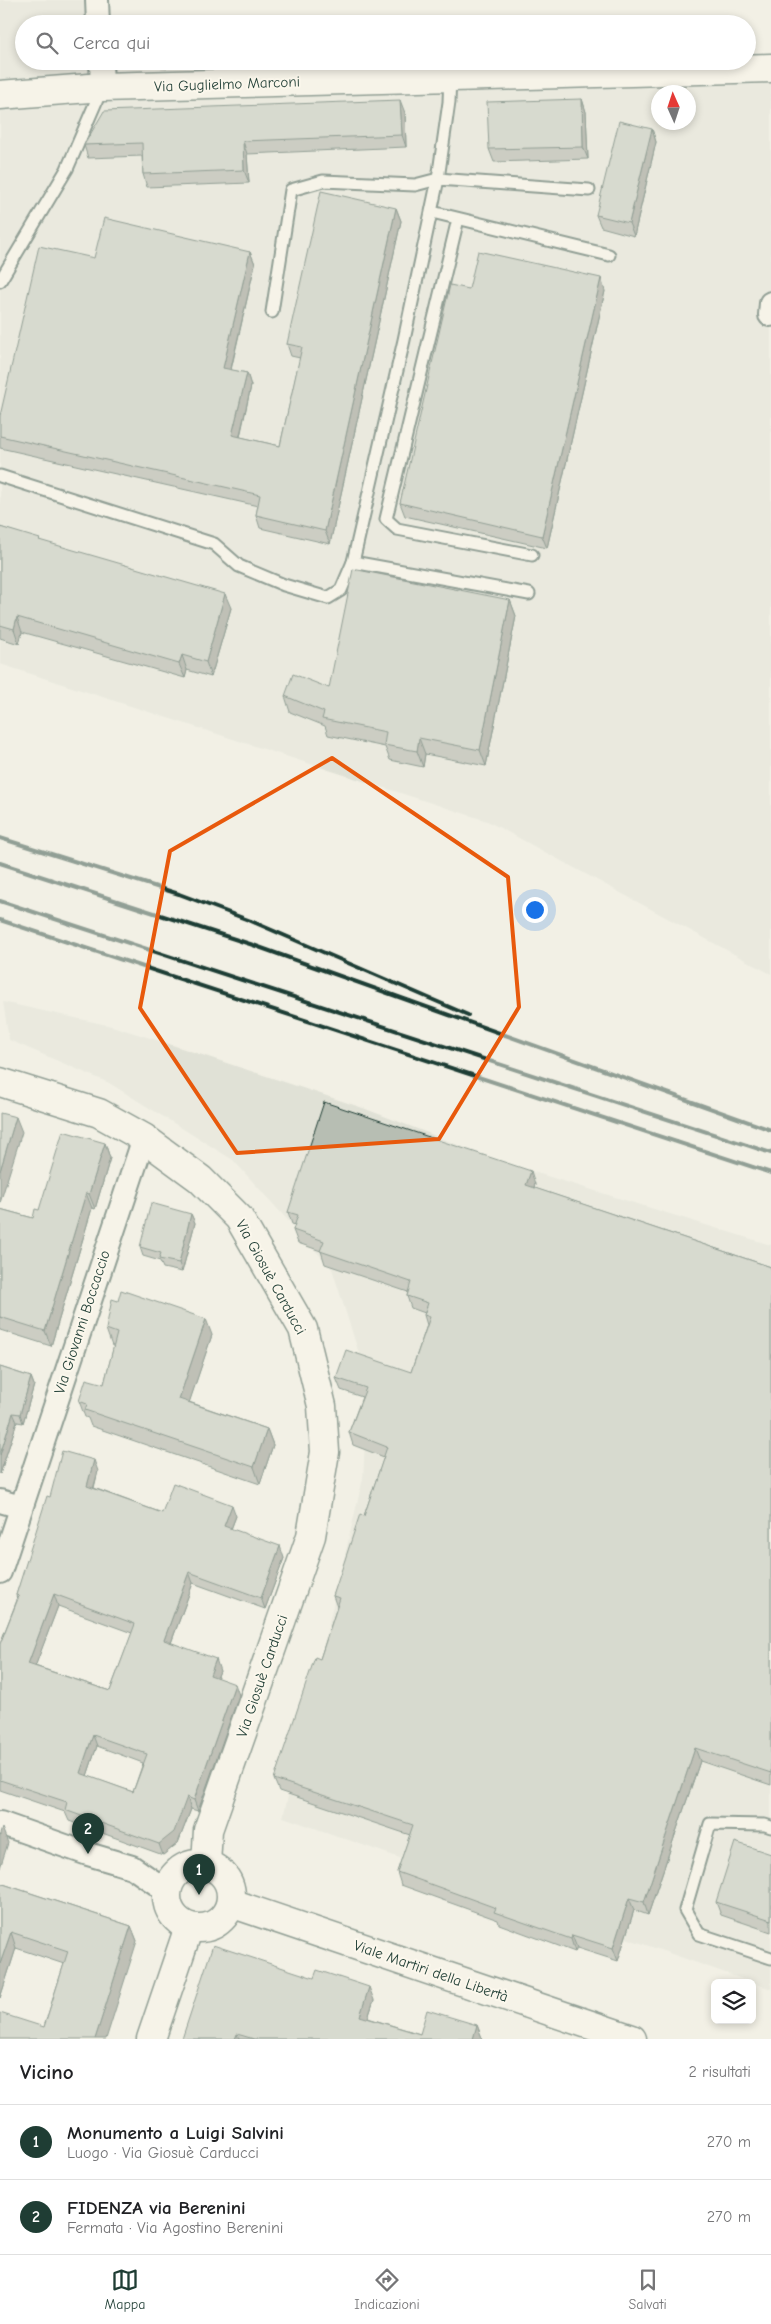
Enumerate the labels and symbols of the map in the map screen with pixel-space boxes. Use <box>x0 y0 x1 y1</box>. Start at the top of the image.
street label: Via Guglielmo Marconi <box>154 72 300 96</box>
north arrow <box>651 85 696 130</box>
your location <box>522 897 548 923</box>
street label: Via Giosuè Carducci <box>232 1216 310 1338</box>
street label: Via Giovanni Boccaccio <box>50 1248 114 1396</box>
street label: Via Giosuè Carducci <box>233 1612 291 1740</box>
pin: 2 <box>72 1813 104 1854</box>
pin: 1 <box>183 1854 215 1895</box>
street label: Viale Martiri della Libertà <box>351 1936 511 2006</box>

